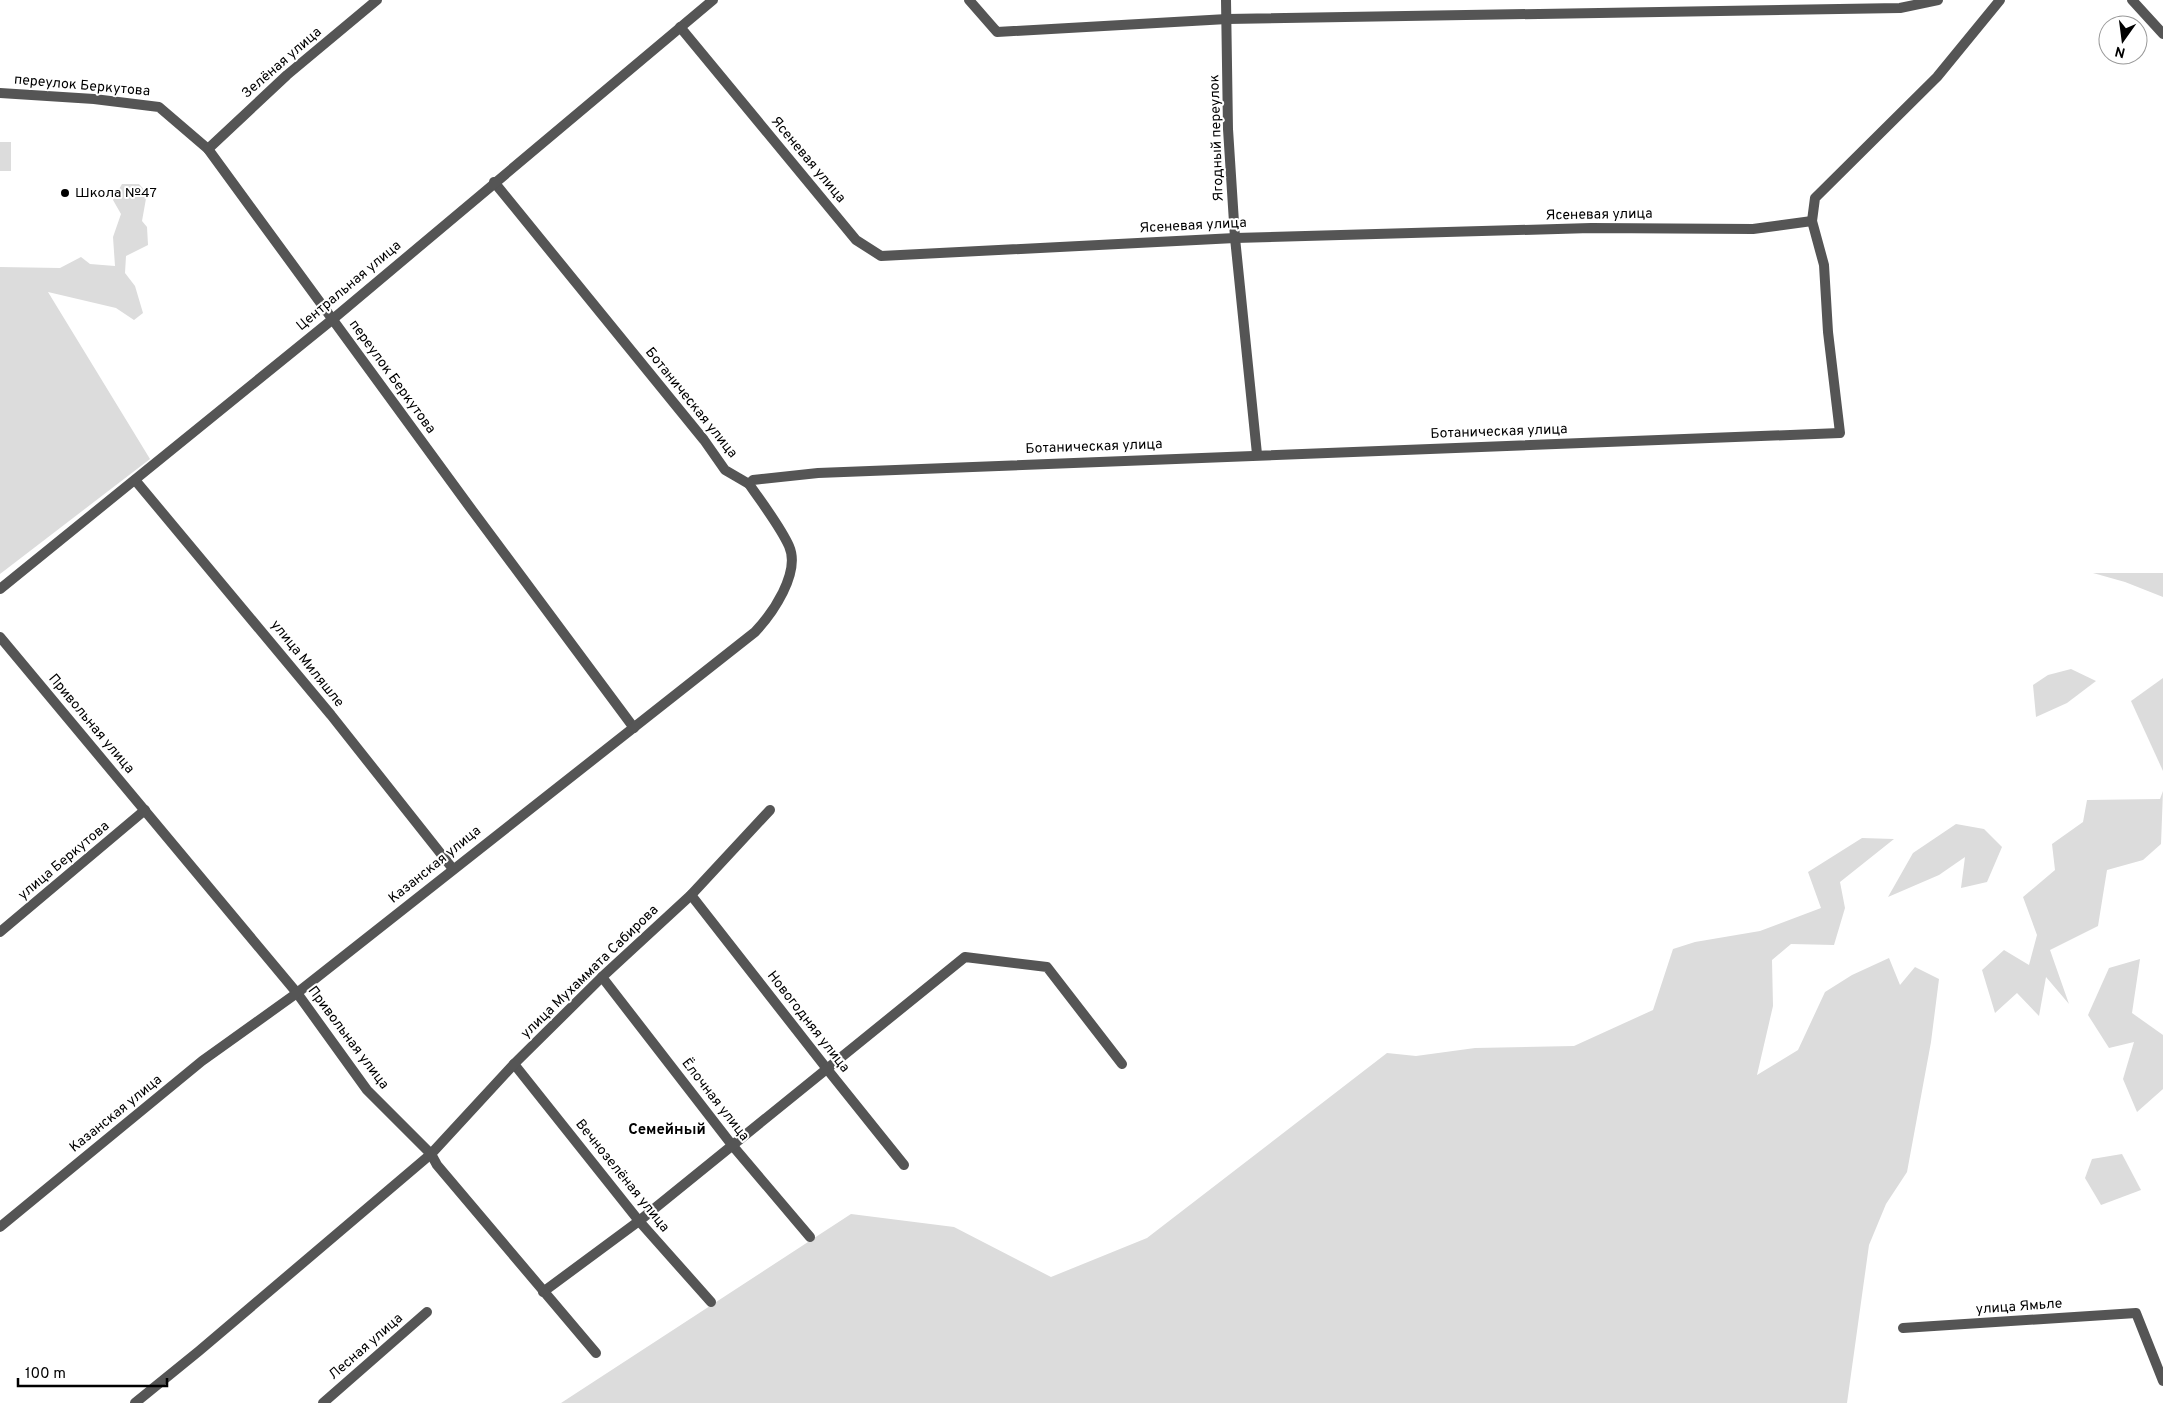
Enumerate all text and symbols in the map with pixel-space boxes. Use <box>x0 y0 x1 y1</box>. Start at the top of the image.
north arrow <box>2098 15 2148 65</box>
street label: Зелёная улица <box>239 24 325 102</box>
text: N <box>2113 42 2127 61</box>
street label: переулок Беркутова <box>13 72 151 100</box>
street label: Ягодный переулок <box>1206 74 1228 202</box>
street label: Ясеневая улица <box>767 113 849 207</box>
place label: Школа №47 <box>75 185 157 202</box>
marker: Школа №47 <box>59 187 71 199</box>
street label: Ясеневая улица <box>1545 206 1653 224</box>
street label: Ясеневая улица <box>1139 215 1247 237</box>
street label: Центральная улица <box>293 237 405 335</box>
street label: переулок Беркутова <box>345 317 439 437</box>
street label: Ботаническая улица <box>641 344 741 462</box>
street label: Ботаническая улица <box>1430 421 1568 443</box>
street label: Ботаническая улица <box>1025 436 1163 458</box>
street label: улица Миляшле <box>267 617 347 711</box>
street label: Привольная улица <box>44 671 138 777</box>
street label: улица Беркутова <box>15 818 113 904</box>
street label: Казанская улица <box>385 823 485 907</box>
street label: улица Мухаммата Сабирова <box>518 902 662 1042</box>
street label: Новогодняя улица <box>763 968 853 1076</box>
street label: Привольная улица <box>304 983 392 1093</box>
street label: Ёлочная улица <box>677 1055 753 1145</box>
street label: Казанская улица <box>66 1072 166 1156</box>
street label: Вечнозелёная улица <box>571 1116 673 1236</box>
district label: Семейный <box>628 1121 706 1140</box>
street label: улица Ямьле <box>1975 1295 2063 1319</box>
street label: Лесная улица <box>325 1310 407 1384</box>
scale bar <box>18 1356 166 1388</box>
text: 100 m <box>25 1365 66 1384</box>

